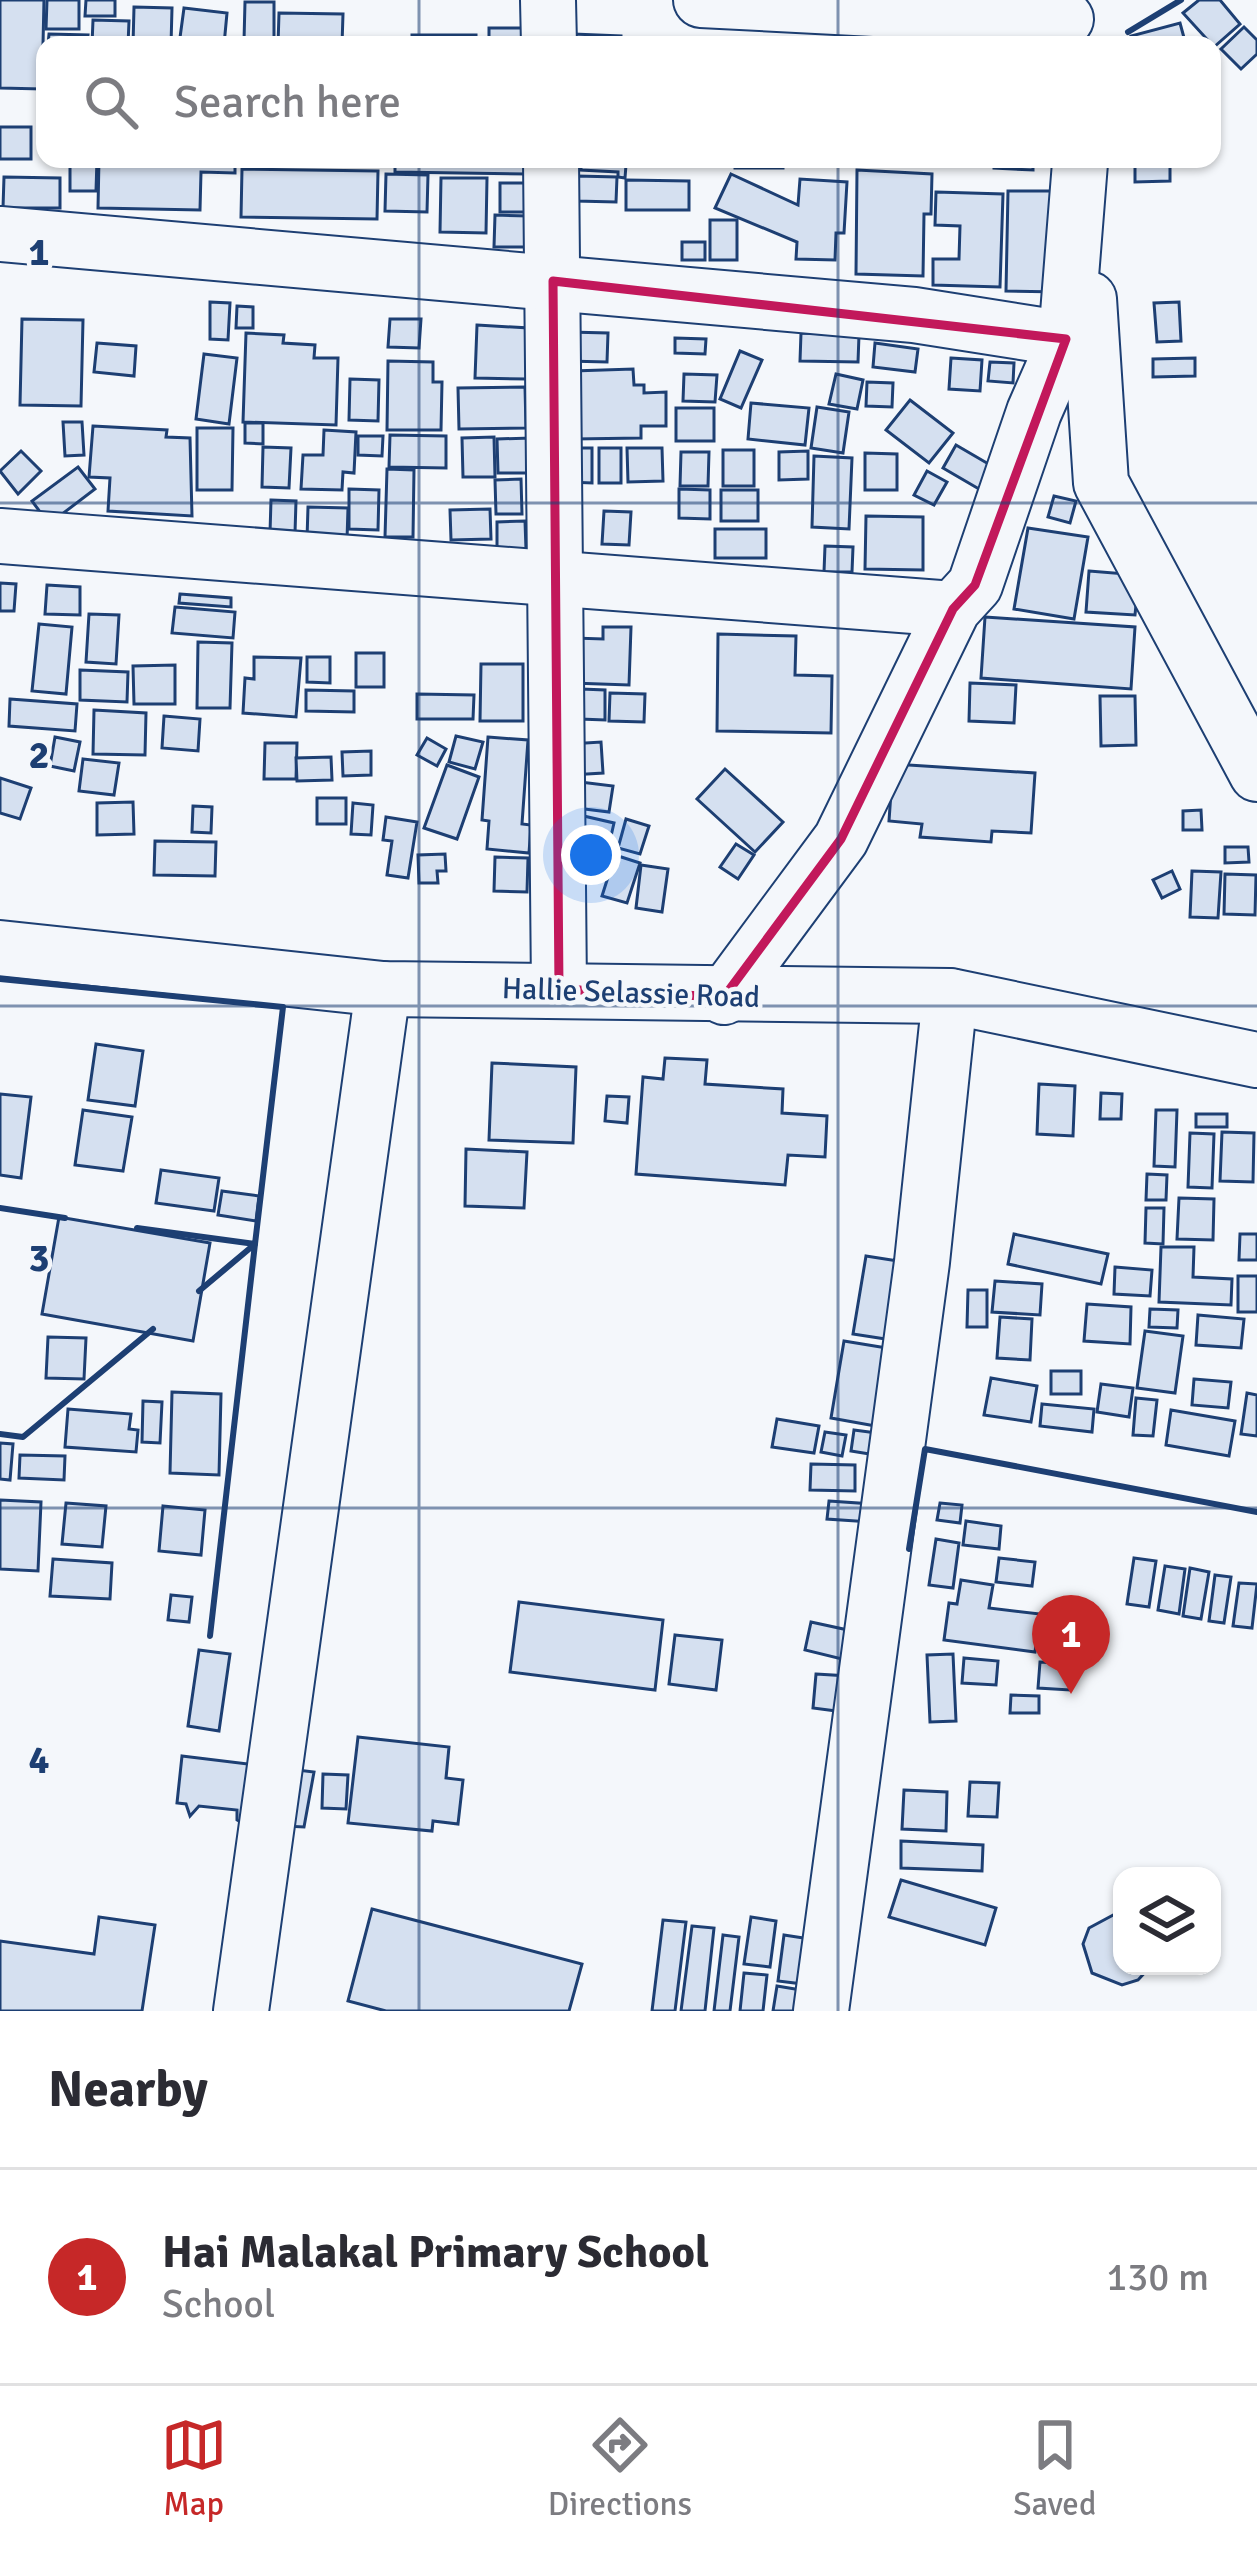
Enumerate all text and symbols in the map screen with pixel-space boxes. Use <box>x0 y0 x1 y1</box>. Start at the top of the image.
search box <box>36 36 1221 168</box>
icon: search <box>78 69 144 135</box>
text: Search here <box>174 75 401 130</box>
text: 1 <box>28 228 50 276</box>
text: 2 <box>28 731 50 779</box>
your location <box>561 825 621 885</box>
street label: Hallie Selassie Road <box>501 970 761 1016</box>
text: 3 <box>28 1234 50 1282</box>
pin: 1 <box>1032 1595 1110 1694</box>
text: 4 <box>28 1736 50 1784</box>
map controls <box>1113 1867 1221 1975</box>
button: layers <box>1113 1867 1221 1975</box>
text: Nearby <box>48 2058 208 2121</box>
text: Hai Malakal Primary School <box>162 2225 709 2280</box>
text: 1 <box>76 2253 98 2301</box>
text: 130 m <box>1106 2253 1209 2301</box>
text: School <box>162 2280 275 2328</box>
tab: Map <box>161 2412 227 2525</box>
tab: Directions <box>548 2412 692 2525</box>
tab: Saved <box>1013 2412 1096 2525</box>

